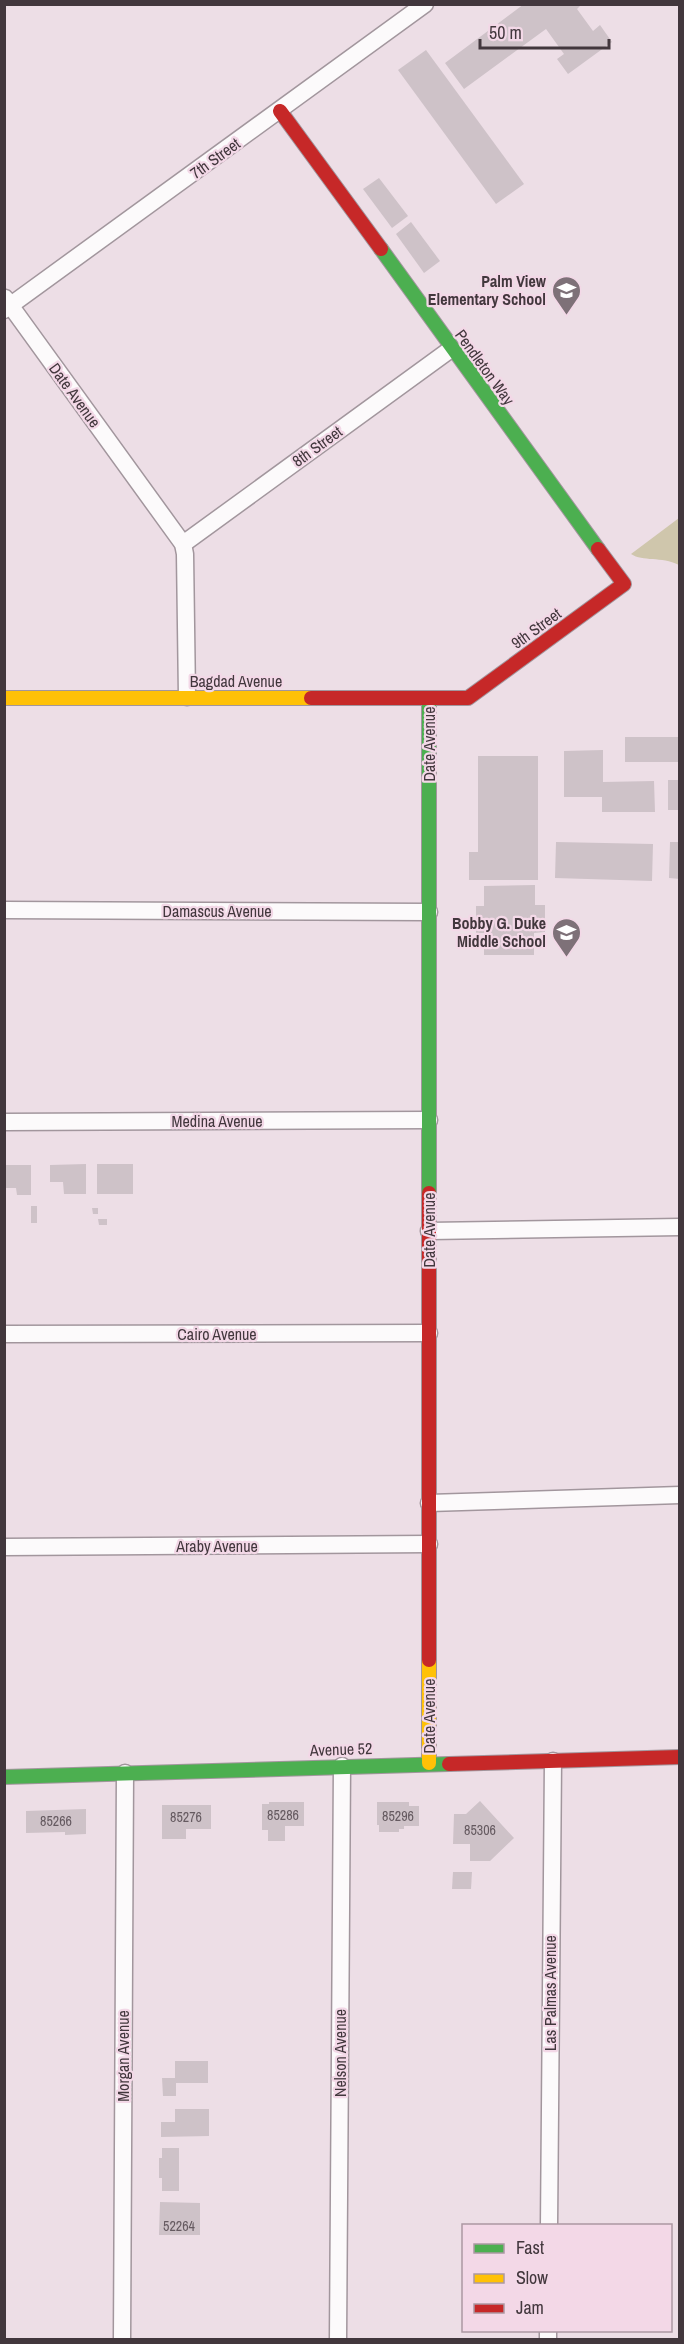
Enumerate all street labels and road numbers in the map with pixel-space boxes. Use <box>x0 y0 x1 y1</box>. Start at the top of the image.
street label: 7th Street <box>186 132 245 184</box>
street label: Pendleton Way <box>450 325 520 410</box>
street label: Date Avenue <box>44 358 106 432</box>
street label: 8th Street <box>288 420 347 472</box>
street label: 9th Street <box>507 602 566 654</box>
street label: Bagdad Avenue <box>190 670 282 692</box>
street label: Date Avenue <box>418 707 440 781</box>
street label: Damascus Avenue <box>162 900 272 922</box>
street label: Medina Avenue <box>172 1110 262 1132</box>
street label: Date Avenue <box>418 1193 440 1267</box>
street label: Cairo Avenue <box>177 1323 257 1345</box>
street label: Araby Avenue <box>175 1535 258 1557</box>
street label: Date Avenue <box>418 1679 440 1753</box>
street label: Avenue 52 <box>308 1737 373 1761</box>
street label: Las Palmas Avenue <box>539 1935 561 2051</box>
street label: Nelson Avenue <box>329 2009 351 2097</box>
street label: Morgan Avenue <box>112 2010 134 2102</box>

